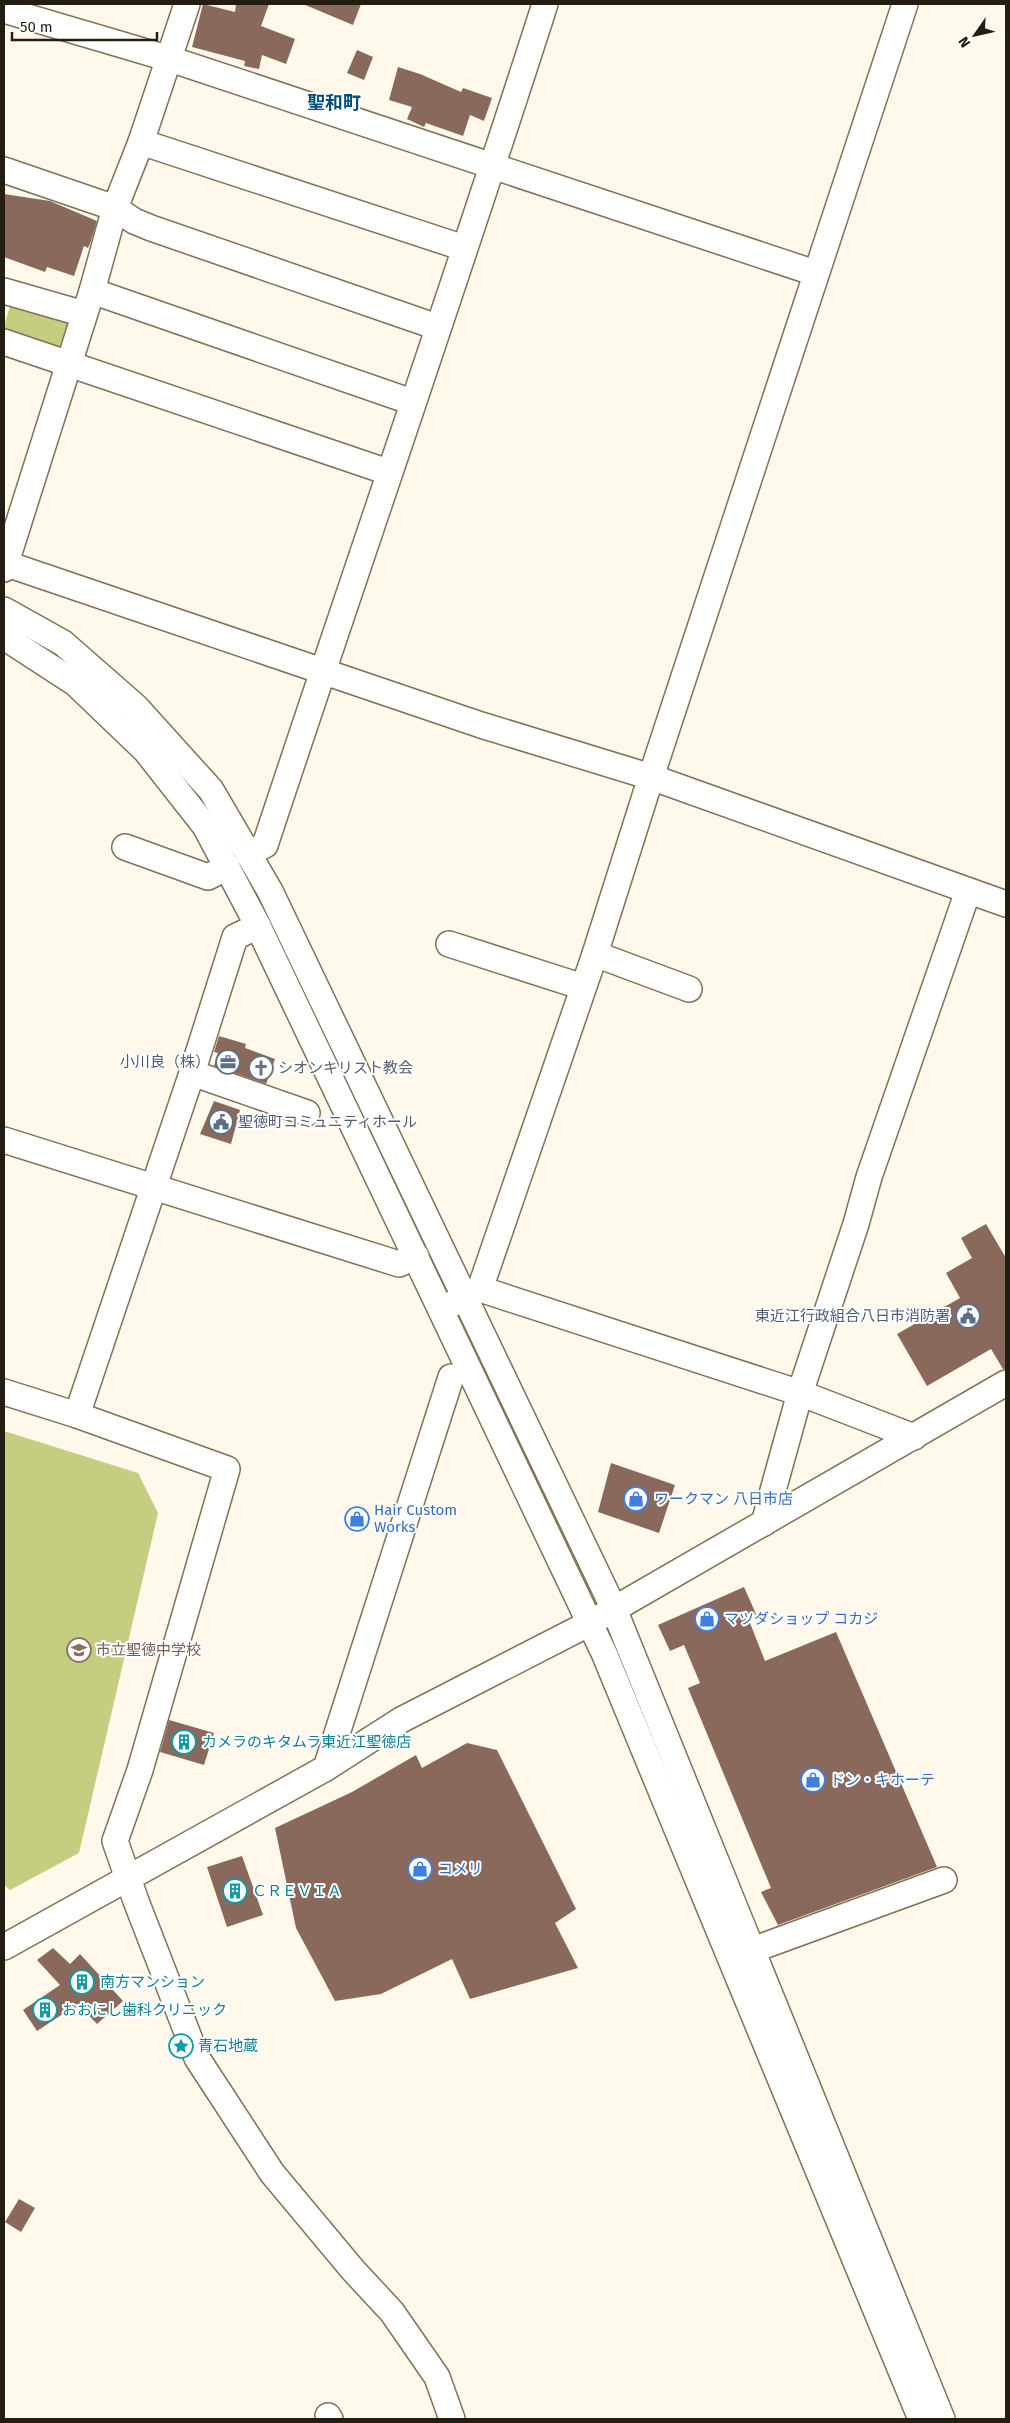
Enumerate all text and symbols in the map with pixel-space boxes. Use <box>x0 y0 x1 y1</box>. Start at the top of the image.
scale bar <box>12 10 158 42</box>
north arrow <box>950 10 1000 60</box>
text: 50 m <box>20 18 53 36</box>
text: N <box>955 33 974 51</box>
district label: 聖和町 <box>307 92 361 114</box>
office icon: 小川良（株） <box>215 1049 241 1075</box>
place label: 小川良（株） <box>120 1053 210 1071</box>
church icon: シオンキリスト教会 <box>248 1055 274 1081</box>
place label: シオンキリスト教会 <box>278 1059 413 1077</box>
public building icon: 聖徳町コミュニティホール <box>208 1109 234 1135</box>
place label: 聖徳町コミュニティホール <box>238 1113 417 1131</box>
public building icon: 東近江行政組合八日市消防署 <box>955 1303 981 1329</box>
place label: 東近江行政組合八日市消防署 <box>755 1307 950 1325</box>
shop icon: ワークマン 八日市店 <box>623 1486 649 1512</box>
place label: ワークマン 八日市店 <box>654 1490 793 1508</box>
place label: Hair Custom Works <box>374 1501 457 1536</box>
shop icon: Hair Custom Works <box>344 1506 370 1532</box>
shop icon: マツダショップ コカジ <box>694 1606 720 1632</box>
place label: マツダショップ コカジ <box>724 1610 878 1628</box>
school or university icon: 市立聖徳中学校 <box>66 1637 92 1663</box>
place label: 市立聖徳中学校 <box>96 1641 201 1659</box>
building icon: カメラのキタムラ東近江聖徳店 <box>171 1729 197 1755</box>
place label: カメラのキタムラ東近江聖徳店 <box>202 1733 411 1751</box>
shop icon: ドン・キホーテ <box>800 1767 826 1793</box>
place label: ドン・キホーテ <box>830 1771 935 1789</box>
shop icon: コメリ <box>407 1856 433 1882</box>
place label: コメリ <box>438 1860 483 1878</box>
building icon: ＣＲＥＶＩＡ <box>222 1878 248 1904</box>
place label: ＣＲＥＶＩＡ <box>252 1882 342 1900</box>
building icon: 南方マンション <box>69 1969 95 1995</box>
place label: 南方マンション <box>100 1973 205 1991</box>
building icon: おおにし歯科クリニック <box>32 1997 58 2023</box>
place label: おおにし歯科クリニック <box>62 2001 227 2019</box>
place icon: 青石地蔵 <box>168 2033 194 2059</box>
place label: 青石地蔵 <box>198 2037 258 2055</box>

